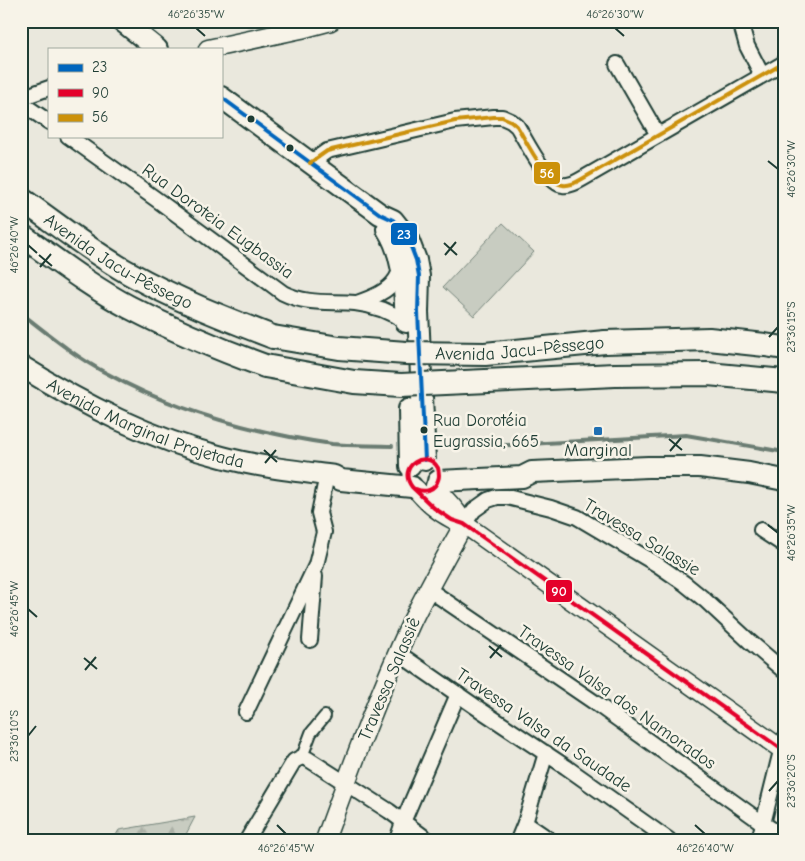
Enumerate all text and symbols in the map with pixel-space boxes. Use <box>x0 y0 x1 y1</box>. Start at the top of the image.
text: 46°26'35"W <box>168 7 225 21</box>
text: 46°26'30"W <box>586 7 644 21</box>
legend <box>48 48 222 138</box>
text: 23 <box>92 58 107 76</box>
text: 90 <box>92 84 109 102</box>
text: 56 <box>92 108 108 126</box>
unlabelled marker <box>246 114 256 124</box>
text: 46°26'30"W <box>784 140 798 198</box>
unlabelled marker <box>285 143 295 153</box>
street label: Rua Doroteia Eugbassia <box>138 159 298 283</box>
line badge: 56 <box>533 161 561 185</box>
text: 56 <box>540 165 554 182</box>
street label: Avenida Jacu-Pêssego <box>40 209 196 314</box>
text: 46°26'40"W <box>7 216 21 274</box>
line badge: 23 <box>390 222 418 246</box>
text: 23 <box>397 226 411 243</box>
text: 23°36'15"S <box>784 301 798 353</box>
street label: Avenida Jacu-Pêssego <box>435 332 605 365</box>
street label: Avenida Marginal Projetada <box>43 374 246 473</box>
place label: Rua Dorotéia Eugrassia, 665 <box>433 411 539 451</box>
marker: Rua Dorotéia Eugrassia, 665 <box>419 425 429 435</box>
marker: Marginal <box>592 425 604 437</box>
place label: Marginal <box>564 440 632 461</box>
street label: Travessa Salassie <box>580 494 704 581</box>
text: 46°26'35"W <box>784 504 798 561</box>
line badge: 90 <box>545 579 573 603</box>
text: 46°26'45"W <box>7 580 21 637</box>
text: 90 <box>551 583 567 600</box>
street label: Travessa Salassiê <box>354 614 425 744</box>
street label: Travessa Valsa dos Namorados <box>514 621 720 774</box>
street label: Travessa Valsa da Saudade <box>452 664 635 797</box>
text: 23°36'10"S <box>7 710 21 762</box>
text: 23°36'20"S <box>784 754 798 808</box>
text: 46°26'45"W <box>258 841 315 855</box>
text: 46°26'40"W <box>676 841 734 855</box>

